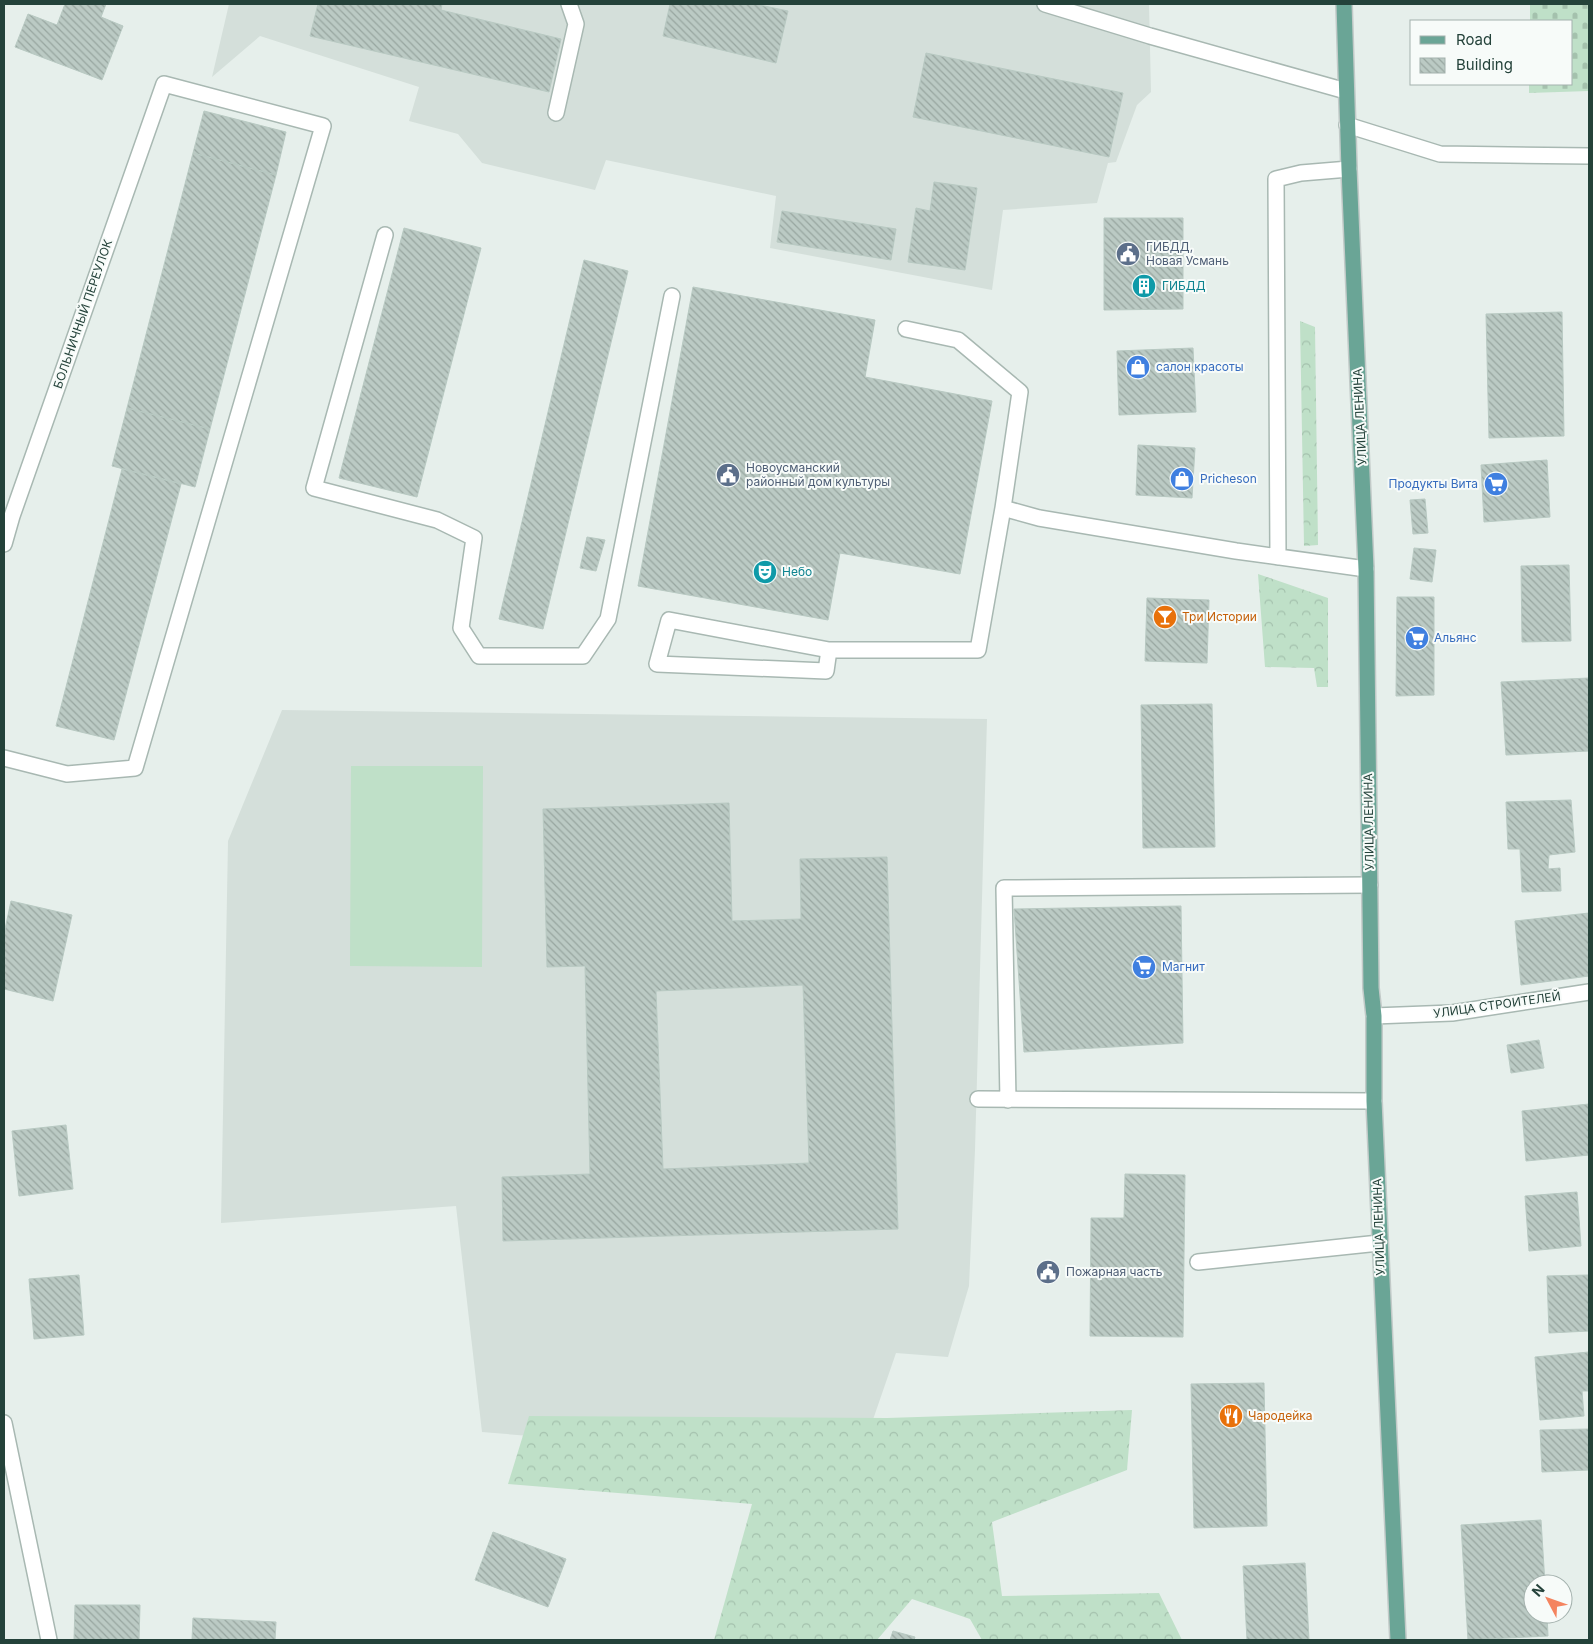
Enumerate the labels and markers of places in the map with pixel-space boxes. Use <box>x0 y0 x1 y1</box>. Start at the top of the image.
place label: ГИБДД, Новая Усмань <box>1146 239 1229 268</box>
public building icon: ГИБДД, Новая Усмань <box>1115 241 1141 267</box>
building icon: ГИБДД <box>1131 273 1157 299</box>
place label: ГИБДД <box>1162 278 1206 293</box>
shop icon: салон красоты <box>1125 354 1151 380</box>
place label: салон красоты <box>1156 359 1244 374</box>
place label: Новоусманский районный дом культуры <box>746 460 890 489</box>
public building icon: Новоусманский районный дом культуры <box>715 462 741 488</box>
shop icon: Pricheson <box>1169 466 1195 492</box>
place label: Pricheson <box>1200 471 1257 486</box>
supermarket icon: Продукты Вита <box>1483 471 1509 497</box>
place label: Продукты Вита <box>1388 476 1478 491</box>
theatre icon: Небо <box>752 559 778 585</box>
place label: Небо <box>782 564 812 579</box>
bar icon: Три Истории <box>1152 604 1178 630</box>
place label: Три Истории <box>1182 609 1257 624</box>
supermarket icon: Альянс <box>1404 625 1430 651</box>
place label: Альянс <box>1434 630 1477 645</box>
supermarket icon: Магнит <box>1131 954 1157 980</box>
place label: Магнит <box>1162 959 1205 974</box>
public building icon: Пожарная часть <box>1035 1259 1061 1285</box>
place label: Пожарная часть <box>1066 1264 1163 1279</box>
restaurant icon: Чародейка <box>1218 1403 1244 1429</box>
place label: Чародейка <box>1248 1408 1313 1423</box>

